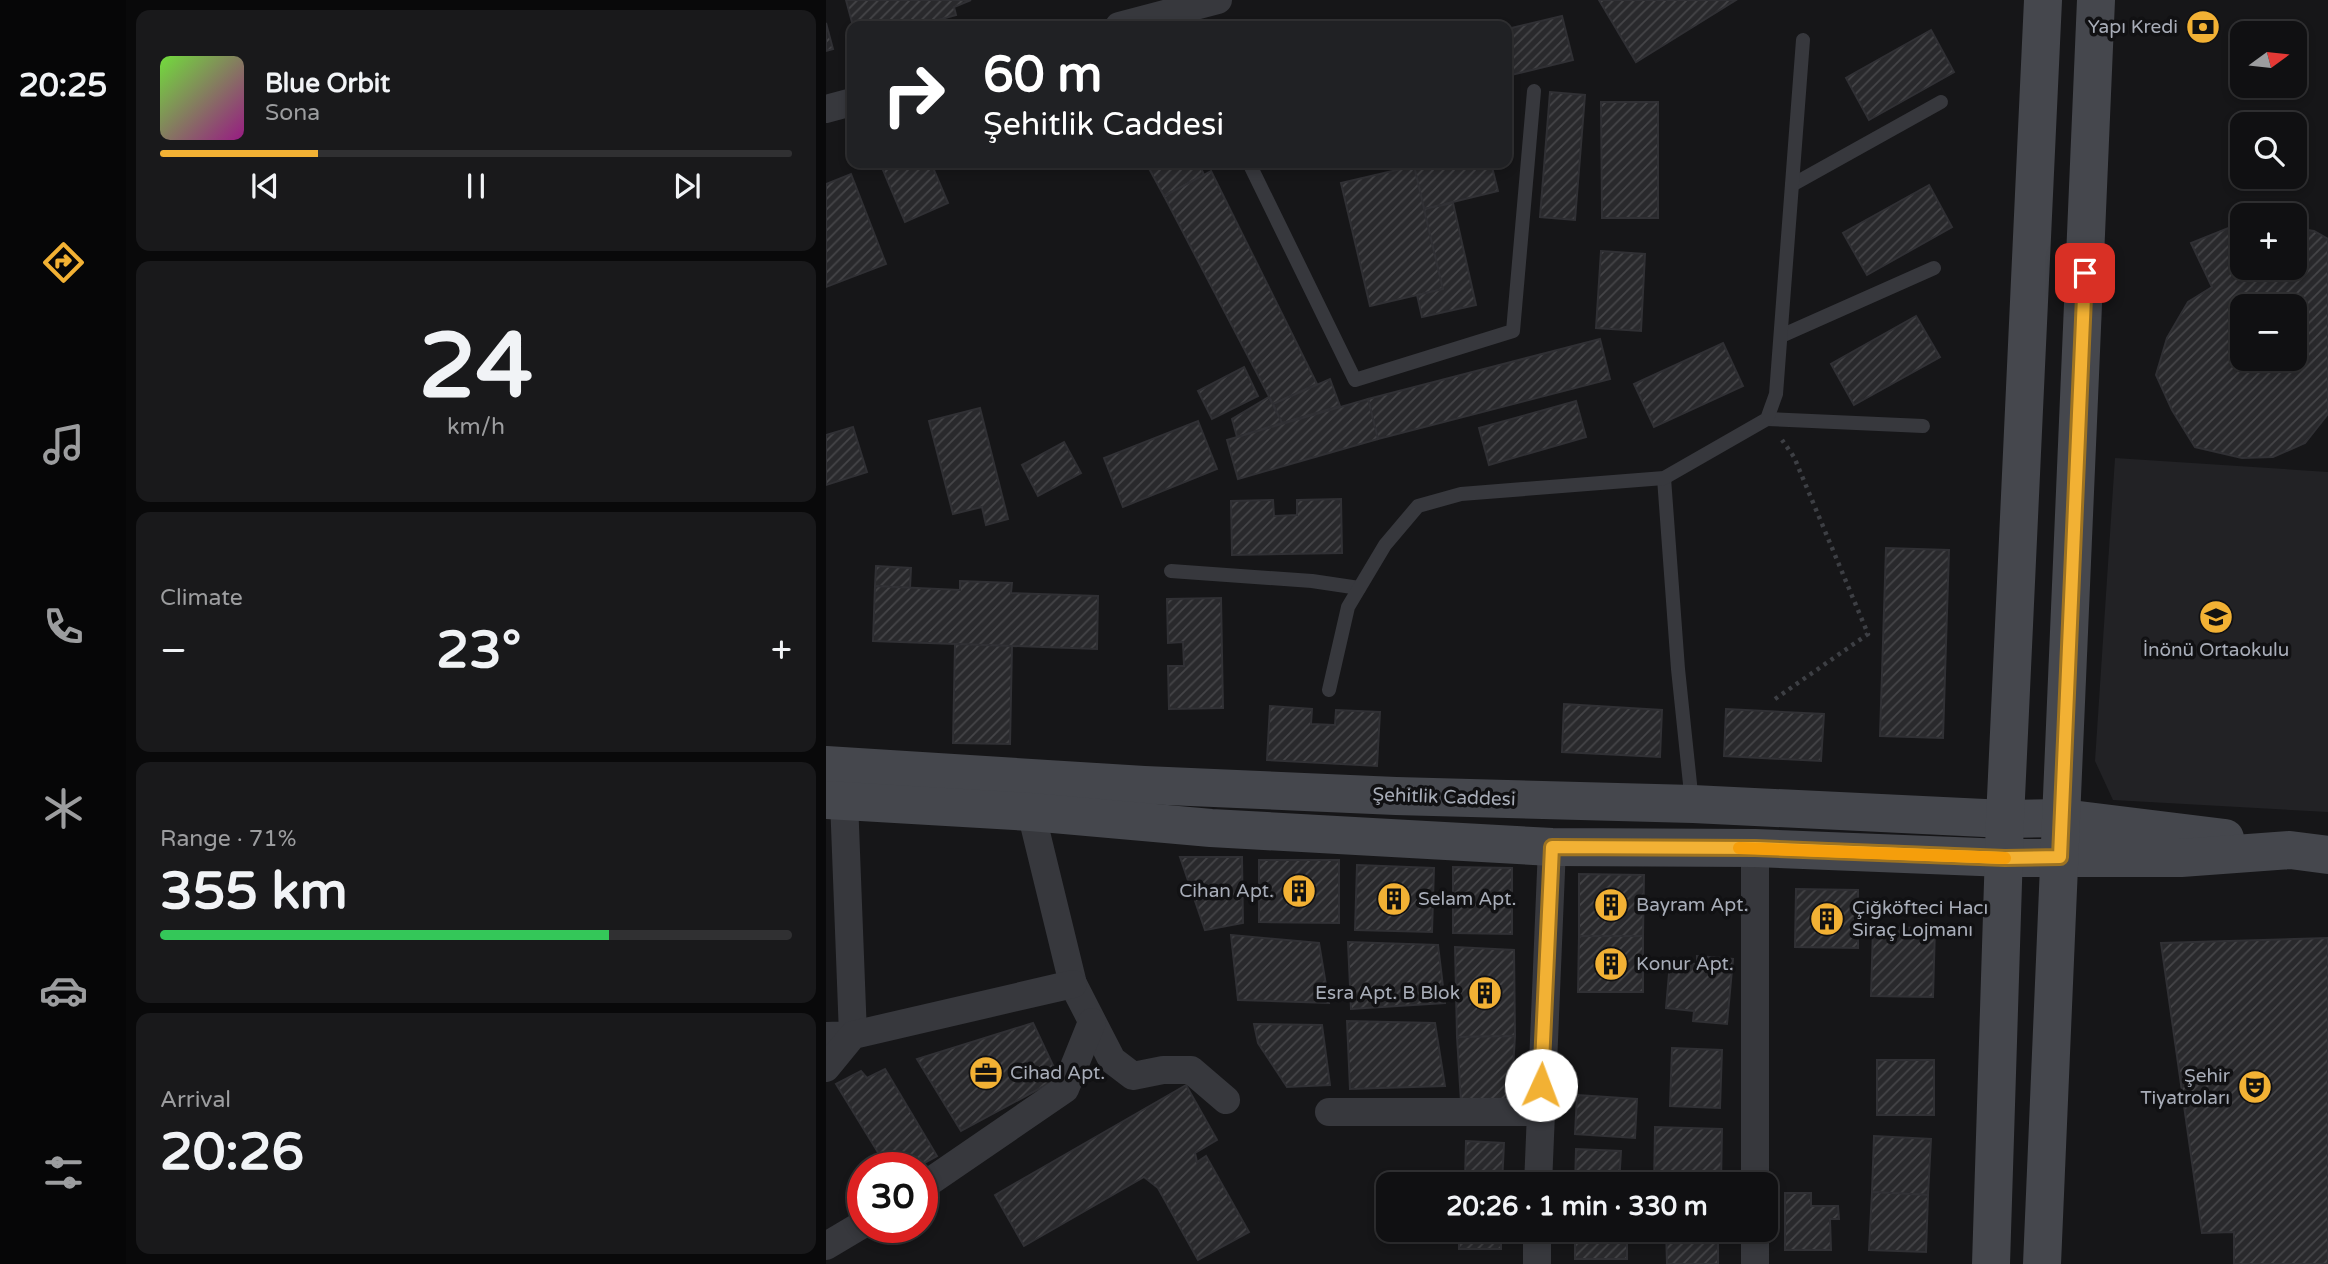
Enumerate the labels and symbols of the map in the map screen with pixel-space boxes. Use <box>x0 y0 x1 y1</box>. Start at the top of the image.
bank icon: Yapı Kredi <box>2184 8 2222 46</box>
place label: Yapı Kredi <box>2088 16 2178 38</box>
north arrow <box>2230 21 2306 98</box>
pin <box>2055 243 2115 303</box>
school or university icon: İnönü Ortaokulu <box>2197 598 2235 636</box>
place label: İnönü Ortaokulu <box>2143 639 2289 661</box>
street label: Şehitlik Caddesi <box>1372 784 1516 810</box>
building icon: Cihan Apt. <box>1280 872 1318 910</box>
place label: Cihan Apt. <box>1179 880 1274 902</box>
building icon: Selam Apt. <box>1375 880 1413 918</box>
building icon: Bayram Apt. <box>1592 886 1630 924</box>
place label: Selam Apt. <box>1418 888 1516 910</box>
place label: Bayram Apt. <box>1636 894 1748 916</box>
place label: Çiğköfteci Hacı Siraç Lojmanı <box>1852 897 1988 941</box>
building icon: Çiğköfteci Hacı Siraç Lojmanı <box>1808 900 1846 938</box>
building icon: Konur Apt. <box>1592 945 1630 983</box>
place label: Konur Apt. <box>1636 953 1734 975</box>
building icon: Esra Apt. B Blok <box>1466 974 1504 1012</box>
place label: Esra Apt. B Blok <box>1315 982 1460 1004</box>
position arrow <box>1504 1048 1578 1122</box>
office icon: Cihad Apt. <box>967 1054 1005 1092</box>
place label: Cihad Apt. <box>1010 1062 1105 1084</box>
place label: Şehir Tiyatroları <box>2140 1065 2231 1109</box>
theatre icon: Şehir Tiyatroları <box>2236 1068 2274 1106</box>
speed limit sign: 30 <box>847 1152 938 1243</box>

